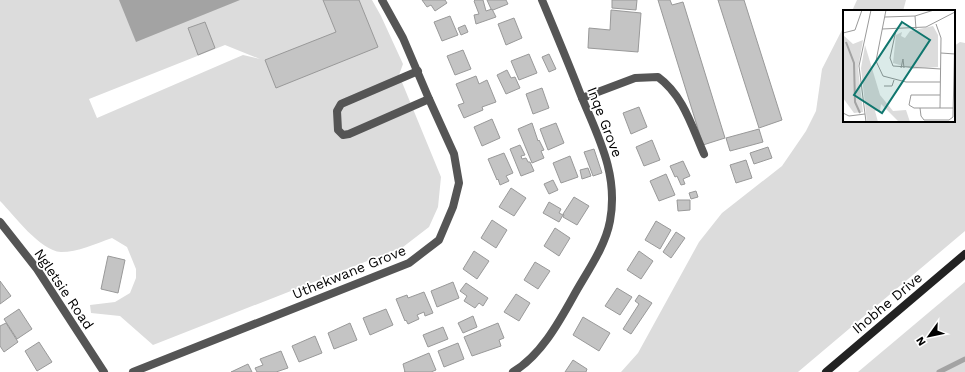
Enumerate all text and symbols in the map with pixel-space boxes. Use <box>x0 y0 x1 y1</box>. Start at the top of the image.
inset map <box>843 10 955 122</box>
street label: Inqe Grove <box>584 85 626 159</box>
street label: Uthekwane Grove <box>290 242 408 302</box>
street label: Ngletsie Road <box>31 246 97 332</box>
street label: Ihobhe Drive <box>849 269 925 337</box>
north arrow <box>909 316 949 356</box>
text: N <box>913 334 929 348</box>

